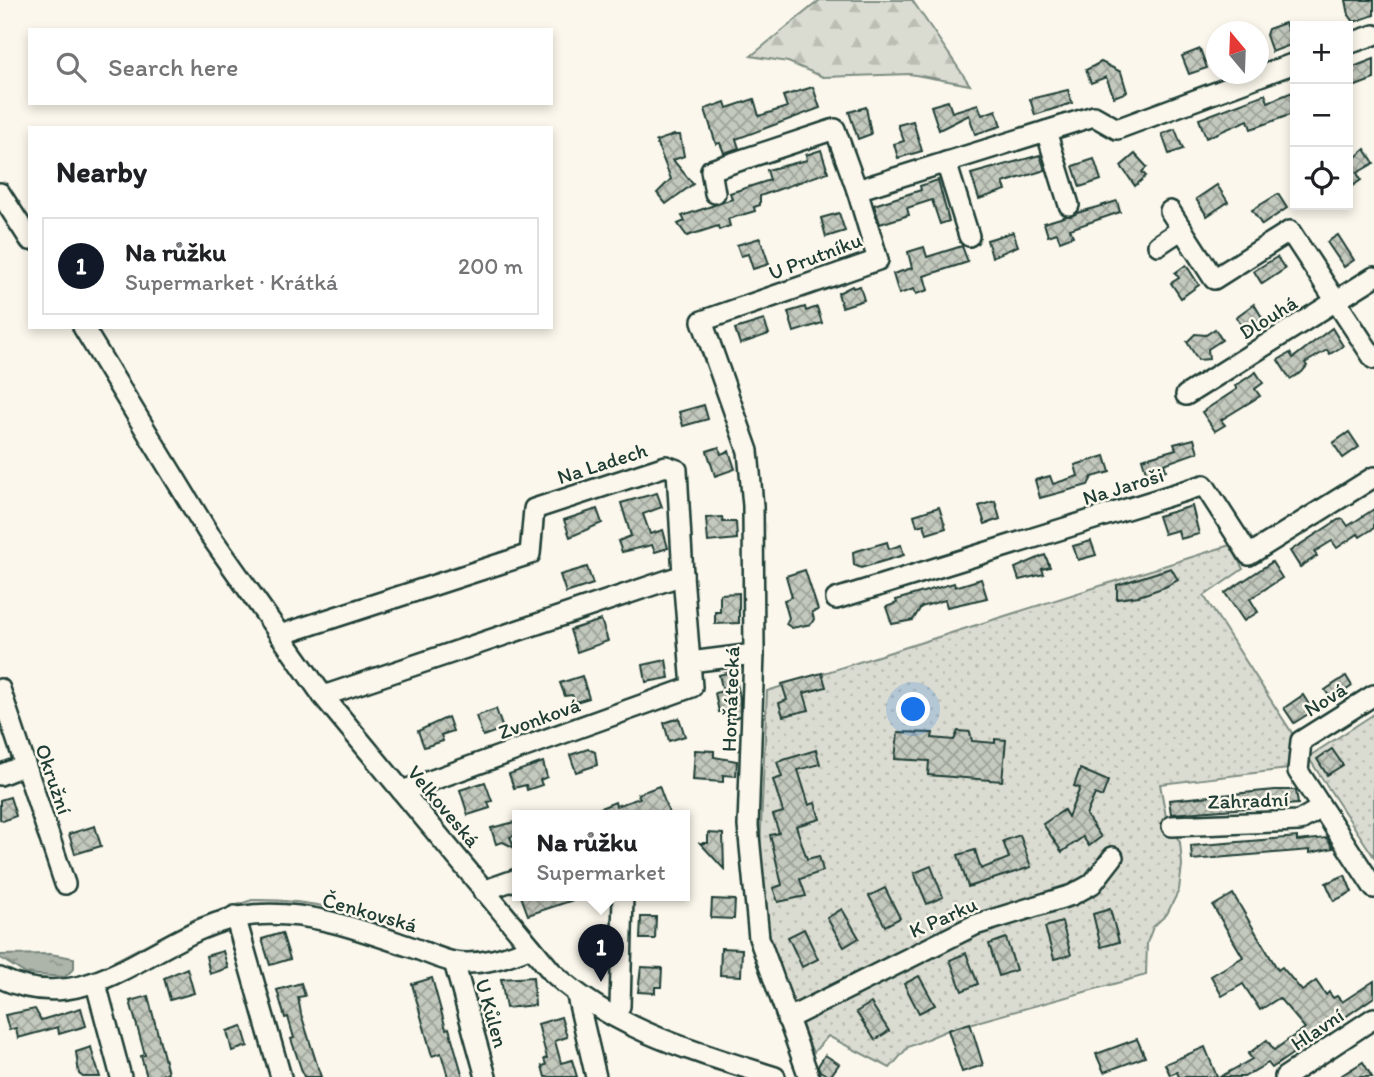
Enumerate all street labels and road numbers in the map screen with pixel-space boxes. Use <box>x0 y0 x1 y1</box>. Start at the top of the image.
street label: U Prutníku <box>765 227 865 285</box>
street label: Dlouhá <box>1234 289 1302 344</box>
street label: Na Ladech <box>554 437 650 489</box>
street label: Na Jaroši <box>1079 462 1167 510</box>
street label: Horňátecká <box>716 646 744 752</box>
street label: Nová <box>1299 676 1351 722</box>
street label: Zvonková <box>495 692 583 744</box>
street label: Okružní <box>30 741 78 818</box>
street label: Velkoveská <box>402 760 486 852</box>
street label: Zahradní <box>1207 786 1290 814</box>
street label: Čenkovská <box>320 887 420 937</box>
street label: K Parku <box>905 891 981 943</box>
street label: U Kůlen <box>470 976 514 1050</box>
street label: Hlavní <box>1286 1002 1349 1056</box>

